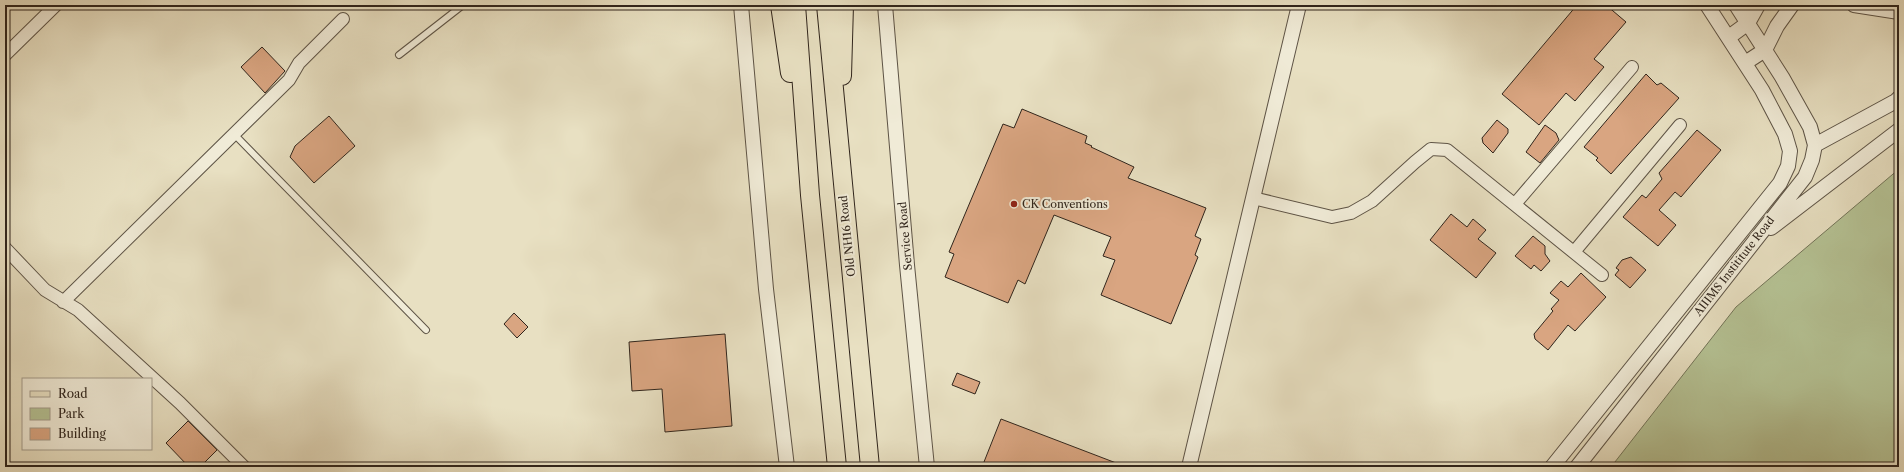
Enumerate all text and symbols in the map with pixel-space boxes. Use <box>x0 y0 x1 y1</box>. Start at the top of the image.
street label: Old NH16 Road <box>836 194 858 277</box>
place label: CK Conventions <box>1022 197 1108 211</box>
marker: CK Conventions <box>1009 199 1019 209</box>
street label: Service Road <box>895 201 915 271</box>
street label: AIIIMS Instititute Road <box>1690 213 1777 319</box>
legend <box>22 378 152 450</box>
text: Road <box>58 386 88 401</box>
text: Park <box>58 406 85 421</box>
text: Building <box>58 426 106 441</box>

